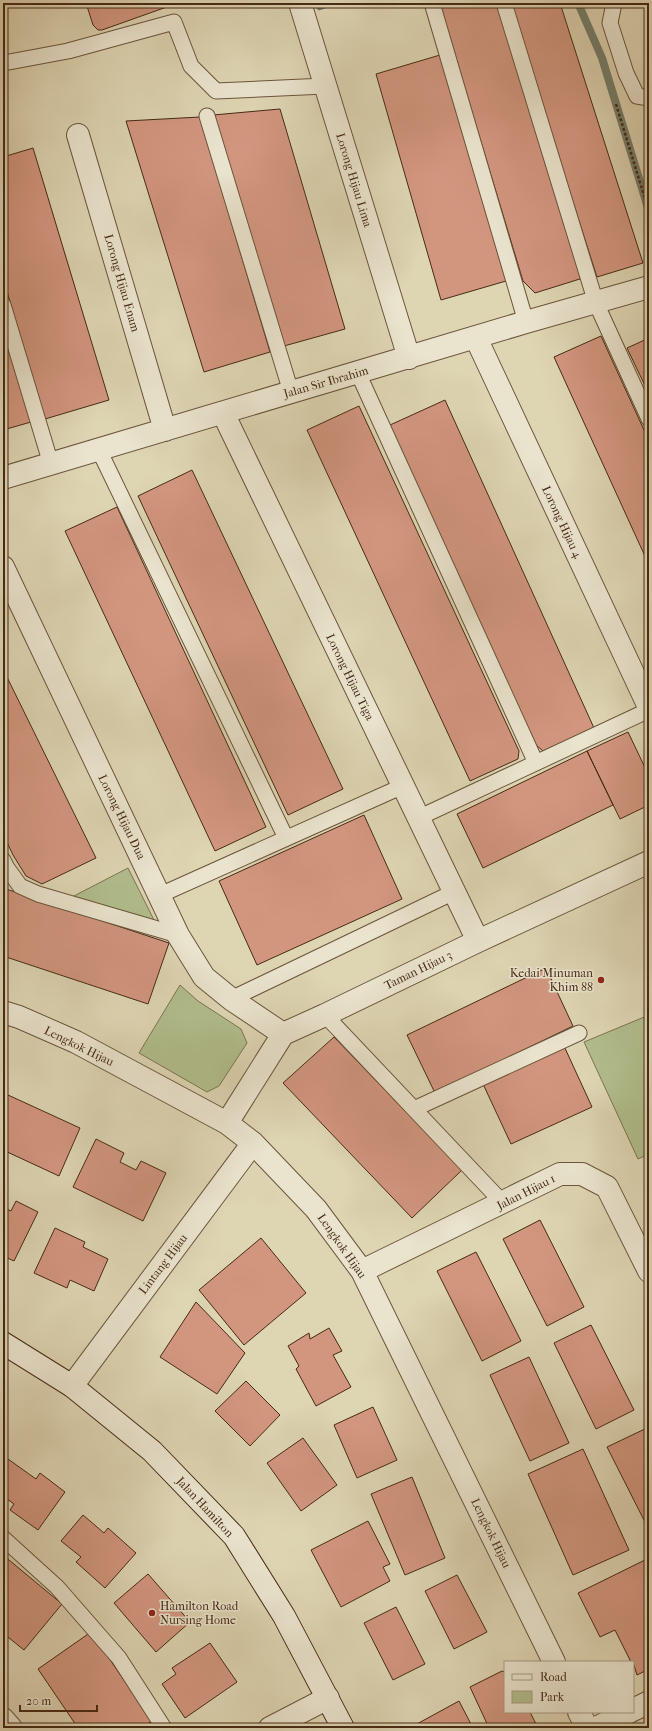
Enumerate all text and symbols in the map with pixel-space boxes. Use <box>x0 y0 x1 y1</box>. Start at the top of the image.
street label: Lorong Hijau Lima <box>333 131 375 229</box>
street label: Lorong Hijau Enam <box>101 233 143 334</box>
street label: Jalan Sir Ibrahim <box>281 363 370 401</box>
street label: Lorong Hijau 4 <box>539 484 585 561</box>
street label: Lorong Hijau Tiga <box>323 631 377 723</box>
street label: Lorong Hijau Dua <box>95 772 149 862</box>
street label: Taman Hijau 3 <box>382 948 454 992</box>
place label: Kedai Minuman Khim 88 <box>510 966 593 994</box>
marker: Kedai Minuman Khim 88 <box>596 975 606 985</box>
street label: Lengkok Hijau <box>42 1023 116 1069</box>
street label: Jalan Hijau 1 <box>494 1171 557 1213</box>
street label: Lengkok Hijau <box>315 1211 370 1281</box>
street label: Lintang Hijau <box>136 1231 190 1297</box>
street label: Jalan Hamilton <box>173 1473 236 1540</box>
street label: Lengkok Hijau <box>468 1496 514 1570</box>
place label: Hamilton Road Nursing Home <box>160 1599 239 1627</box>
marker: Hamilton Road Nursing Home <box>147 1608 157 1618</box>
legend <box>504 1661 634 1713</box>
text: Road <box>540 1670 567 1684</box>
scale bar <box>20 1687 97 1713</box>
text: Park <box>540 1690 565 1704</box>
text: 20 m <box>26 1694 51 1708</box>

